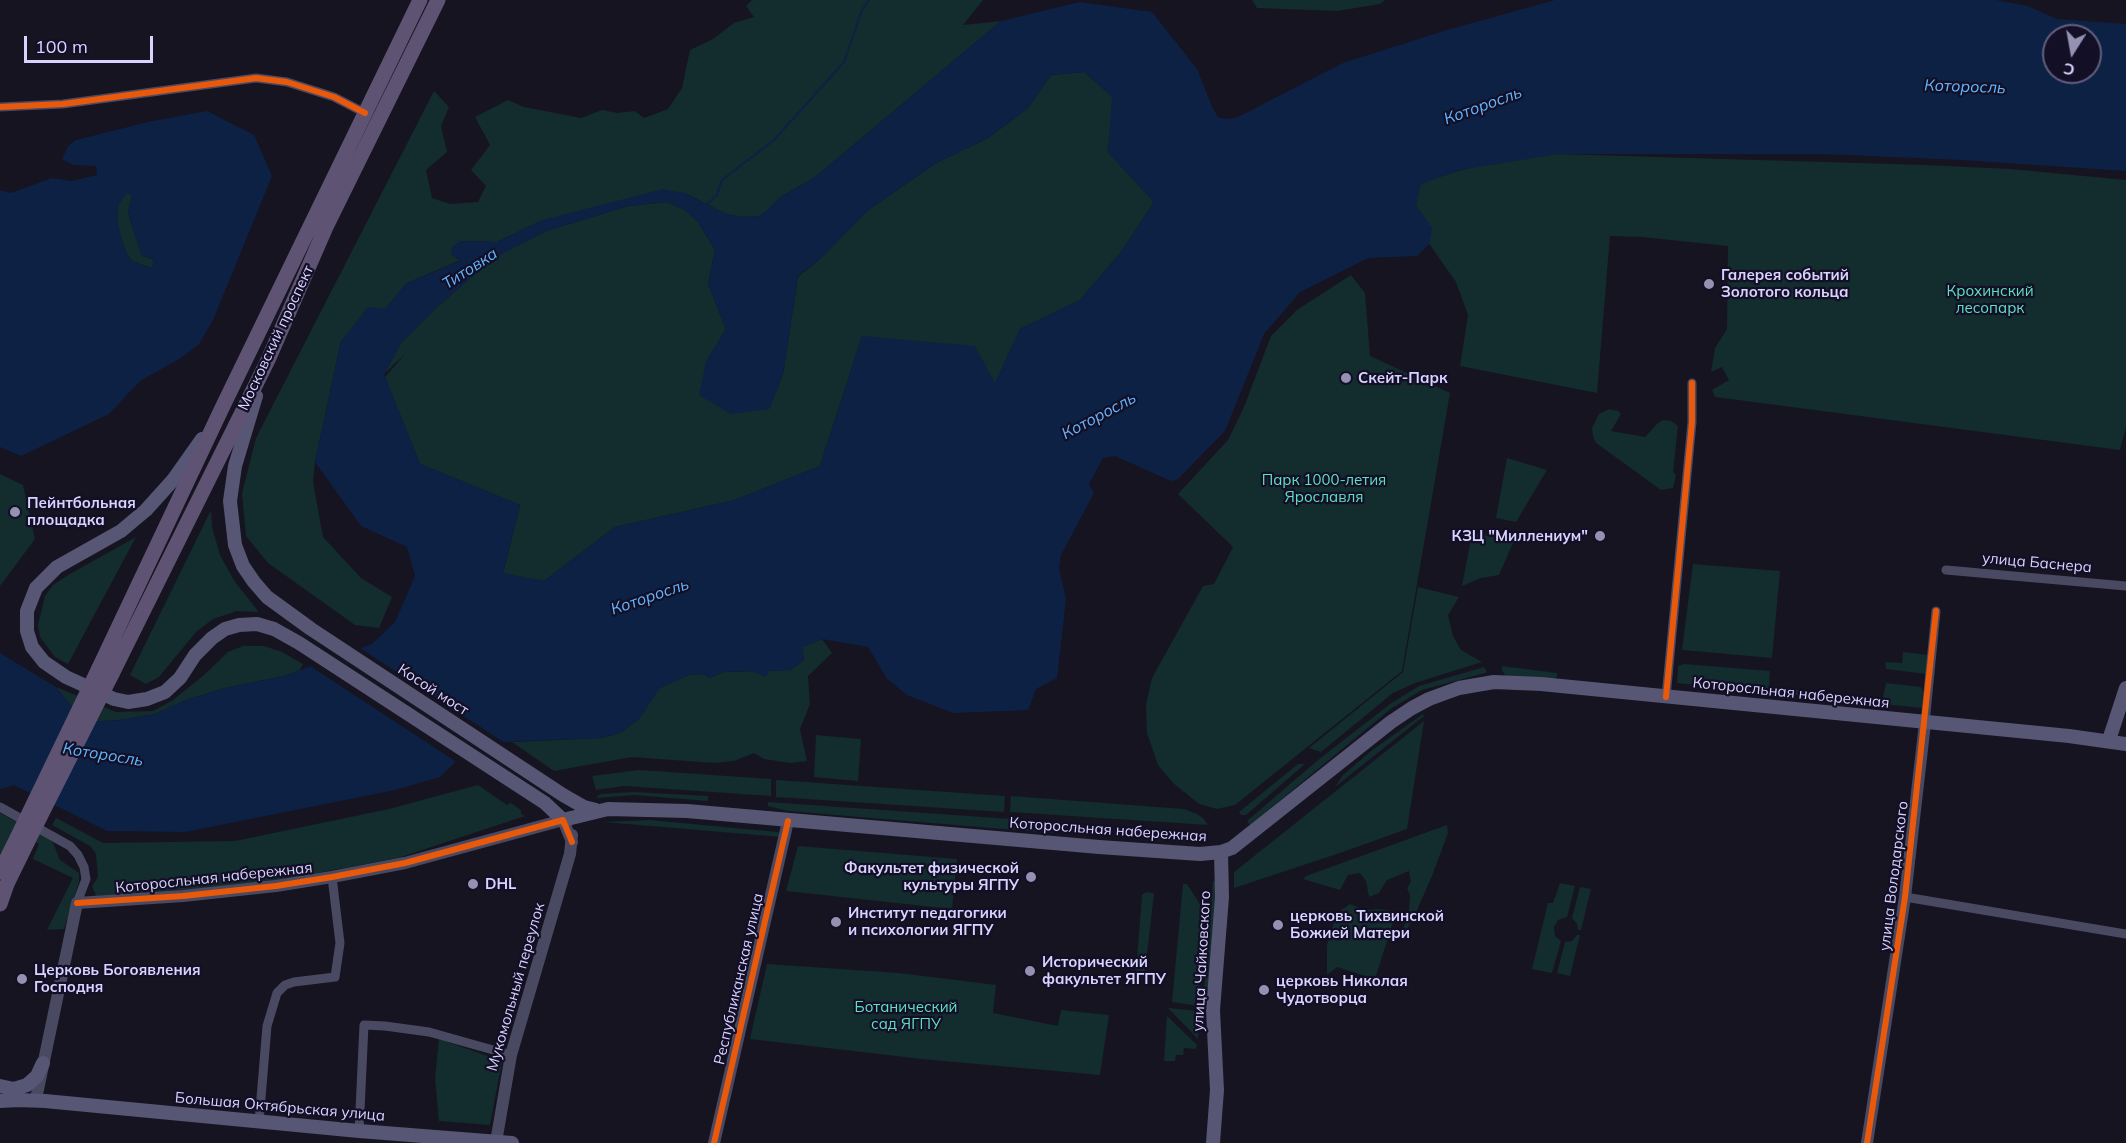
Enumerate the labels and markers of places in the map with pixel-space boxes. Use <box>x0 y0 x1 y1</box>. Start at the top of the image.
place label: Галерея событий Золотого кольца <box>1721 266 1849 301</box>
marker: Галерея событий Золотого кольца <box>1702 277 1716 291</box>
place label: Скейт-Парк <box>1358 369 1447 387</box>
marker: Скейт-Парк <box>1339 371 1353 385</box>
place label: Пейнтбольная площадка <box>27 494 136 529</box>
marker: Пейнтбольная площадка <box>8 505 22 519</box>
place label: КЗЦ "Миллениум" <box>1452 527 1588 545</box>
marker: КЗЦ "Миллениум" <box>1593 529 1607 543</box>
place label: Факультет физической культуры ЯГПУ <box>844 859 1019 894</box>
marker: Факультет физической культуры ЯГПУ <box>1024 870 1038 884</box>
place label: DHL <box>485 875 516 893</box>
marker: DHL <box>466 877 480 891</box>
place label: Институт педагогики и психологии ЯГПУ <box>848 904 1007 939</box>
place label: церковь Тихвинской Божией Матери <box>1290 907 1444 942</box>
marker: Институт педагогики и психологии ЯГПУ <box>829 915 843 929</box>
marker: церковь Тихвинской Божией Матери <box>1271 918 1285 932</box>
place label: Исторический факультет ЯГПУ <box>1042 953 1166 988</box>
place label: Церковь Богоявления Господня <box>34 961 201 996</box>
marker: Исторический факультет ЯГПУ <box>1023 964 1037 978</box>
marker: Церковь Богоявления Господня <box>15 972 29 986</box>
place label: церковь Николая Чудотворца <box>1276 972 1408 1007</box>
marker: церковь Николая Чудотворца <box>1257 983 1271 997</box>

